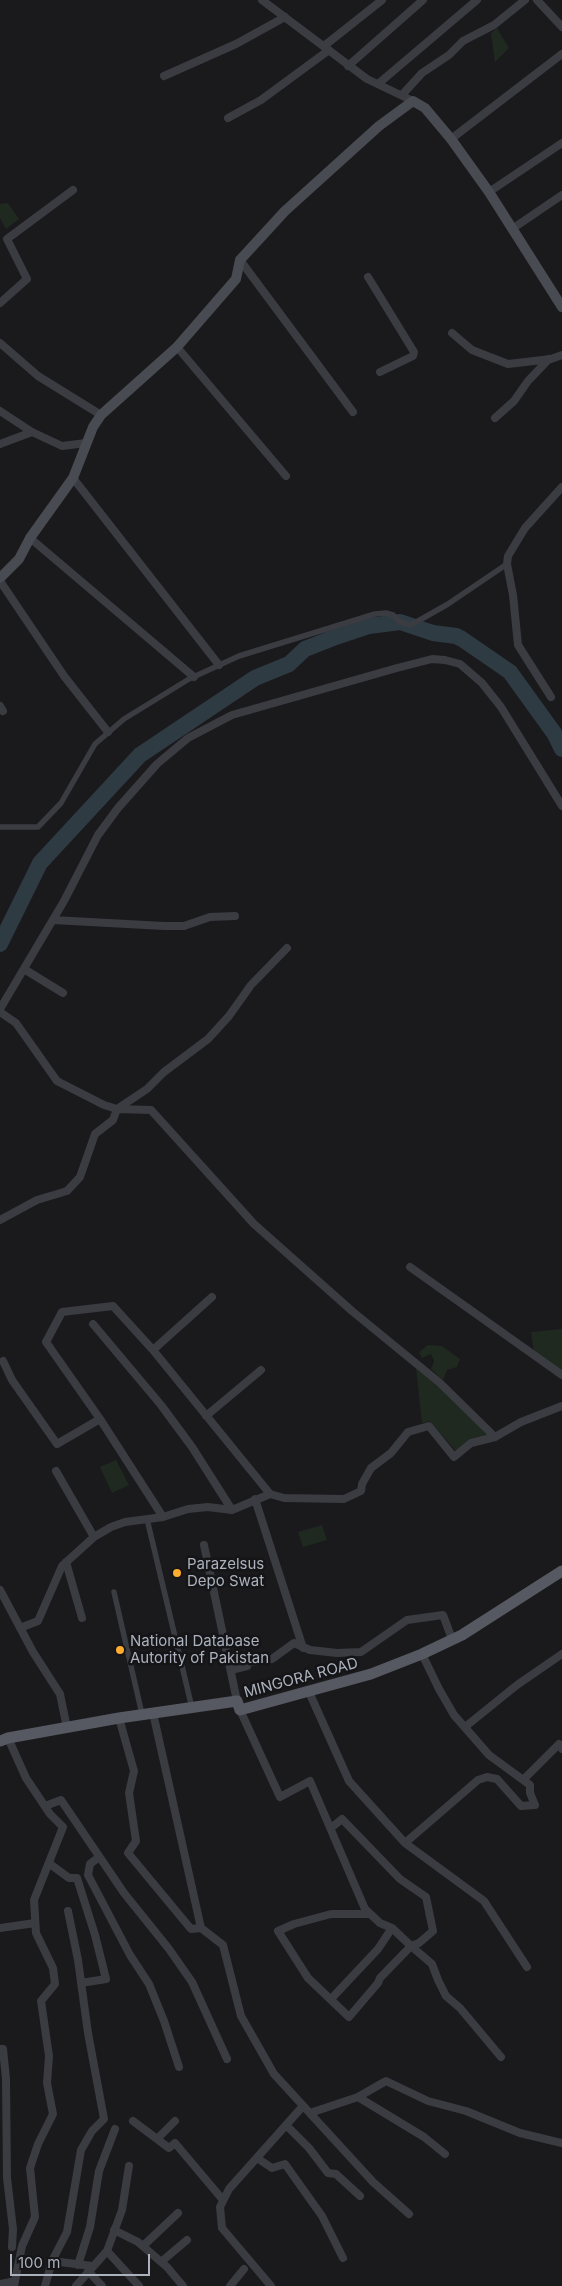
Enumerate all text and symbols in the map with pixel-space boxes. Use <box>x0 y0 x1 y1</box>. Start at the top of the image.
place label: Parazelsus Depo Swat <box>187 1555 264 1590</box>
marker: Parazelsus Depo Swat <box>171 1567 183 1579</box>
place label: National Database Autority of Pakistan <box>130 1632 269 1667</box>
marker: National Database Autority of Pakistan <box>114 1644 126 1656</box>
street label: MINGORA ROAD <box>242 1654 360 1702</box>
scale bar <box>12 2244 152 2276</box>
text: 100 m <box>18 2253 60 2272</box>

